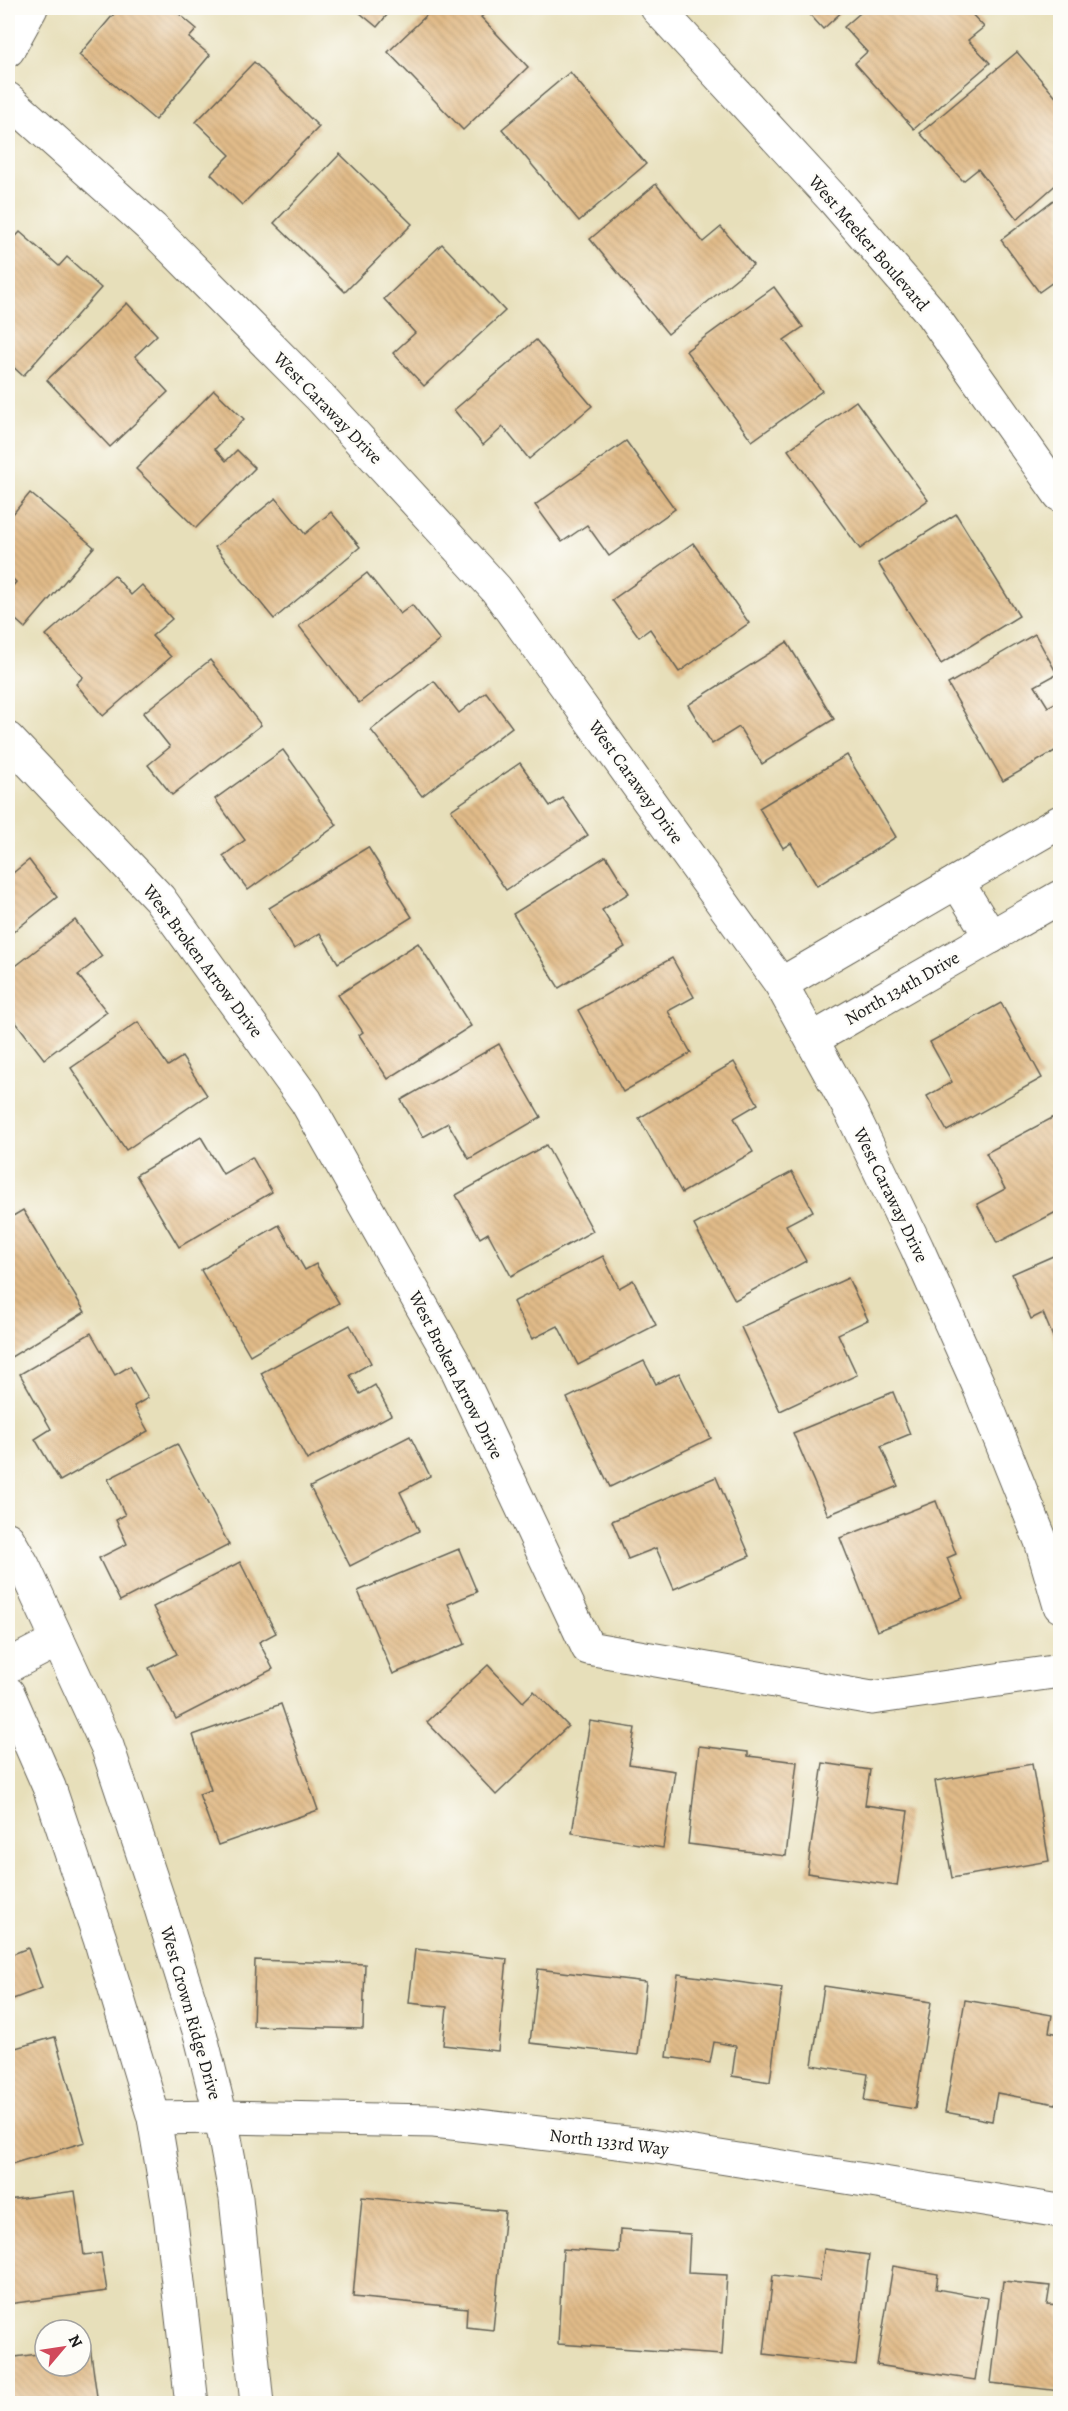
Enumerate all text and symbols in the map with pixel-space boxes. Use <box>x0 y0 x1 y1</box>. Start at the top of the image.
street label: West Meeker Boulevard <box>803 169 935 316</box>
street label: West Caraway Drive <box>268 346 388 469</box>
street label: West Caraway Drive <box>582 715 689 849</box>
street label: West Broken Arrow Drive <box>137 879 268 1042</box>
street label: North 134th Drive <box>840 945 964 1031</box>
street label: West Caraway Drive <box>848 1123 934 1266</box>
street label: West Broken Arrow Drive <box>403 1286 509 1463</box>
street label: West Crown Ridge Drive <box>154 1923 227 2102</box>
street label: North 133rd Way <box>548 2123 671 2161</box>
north arrow <box>33 2318 93 2378</box>
text: N <box>63 2331 88 2352</box>

